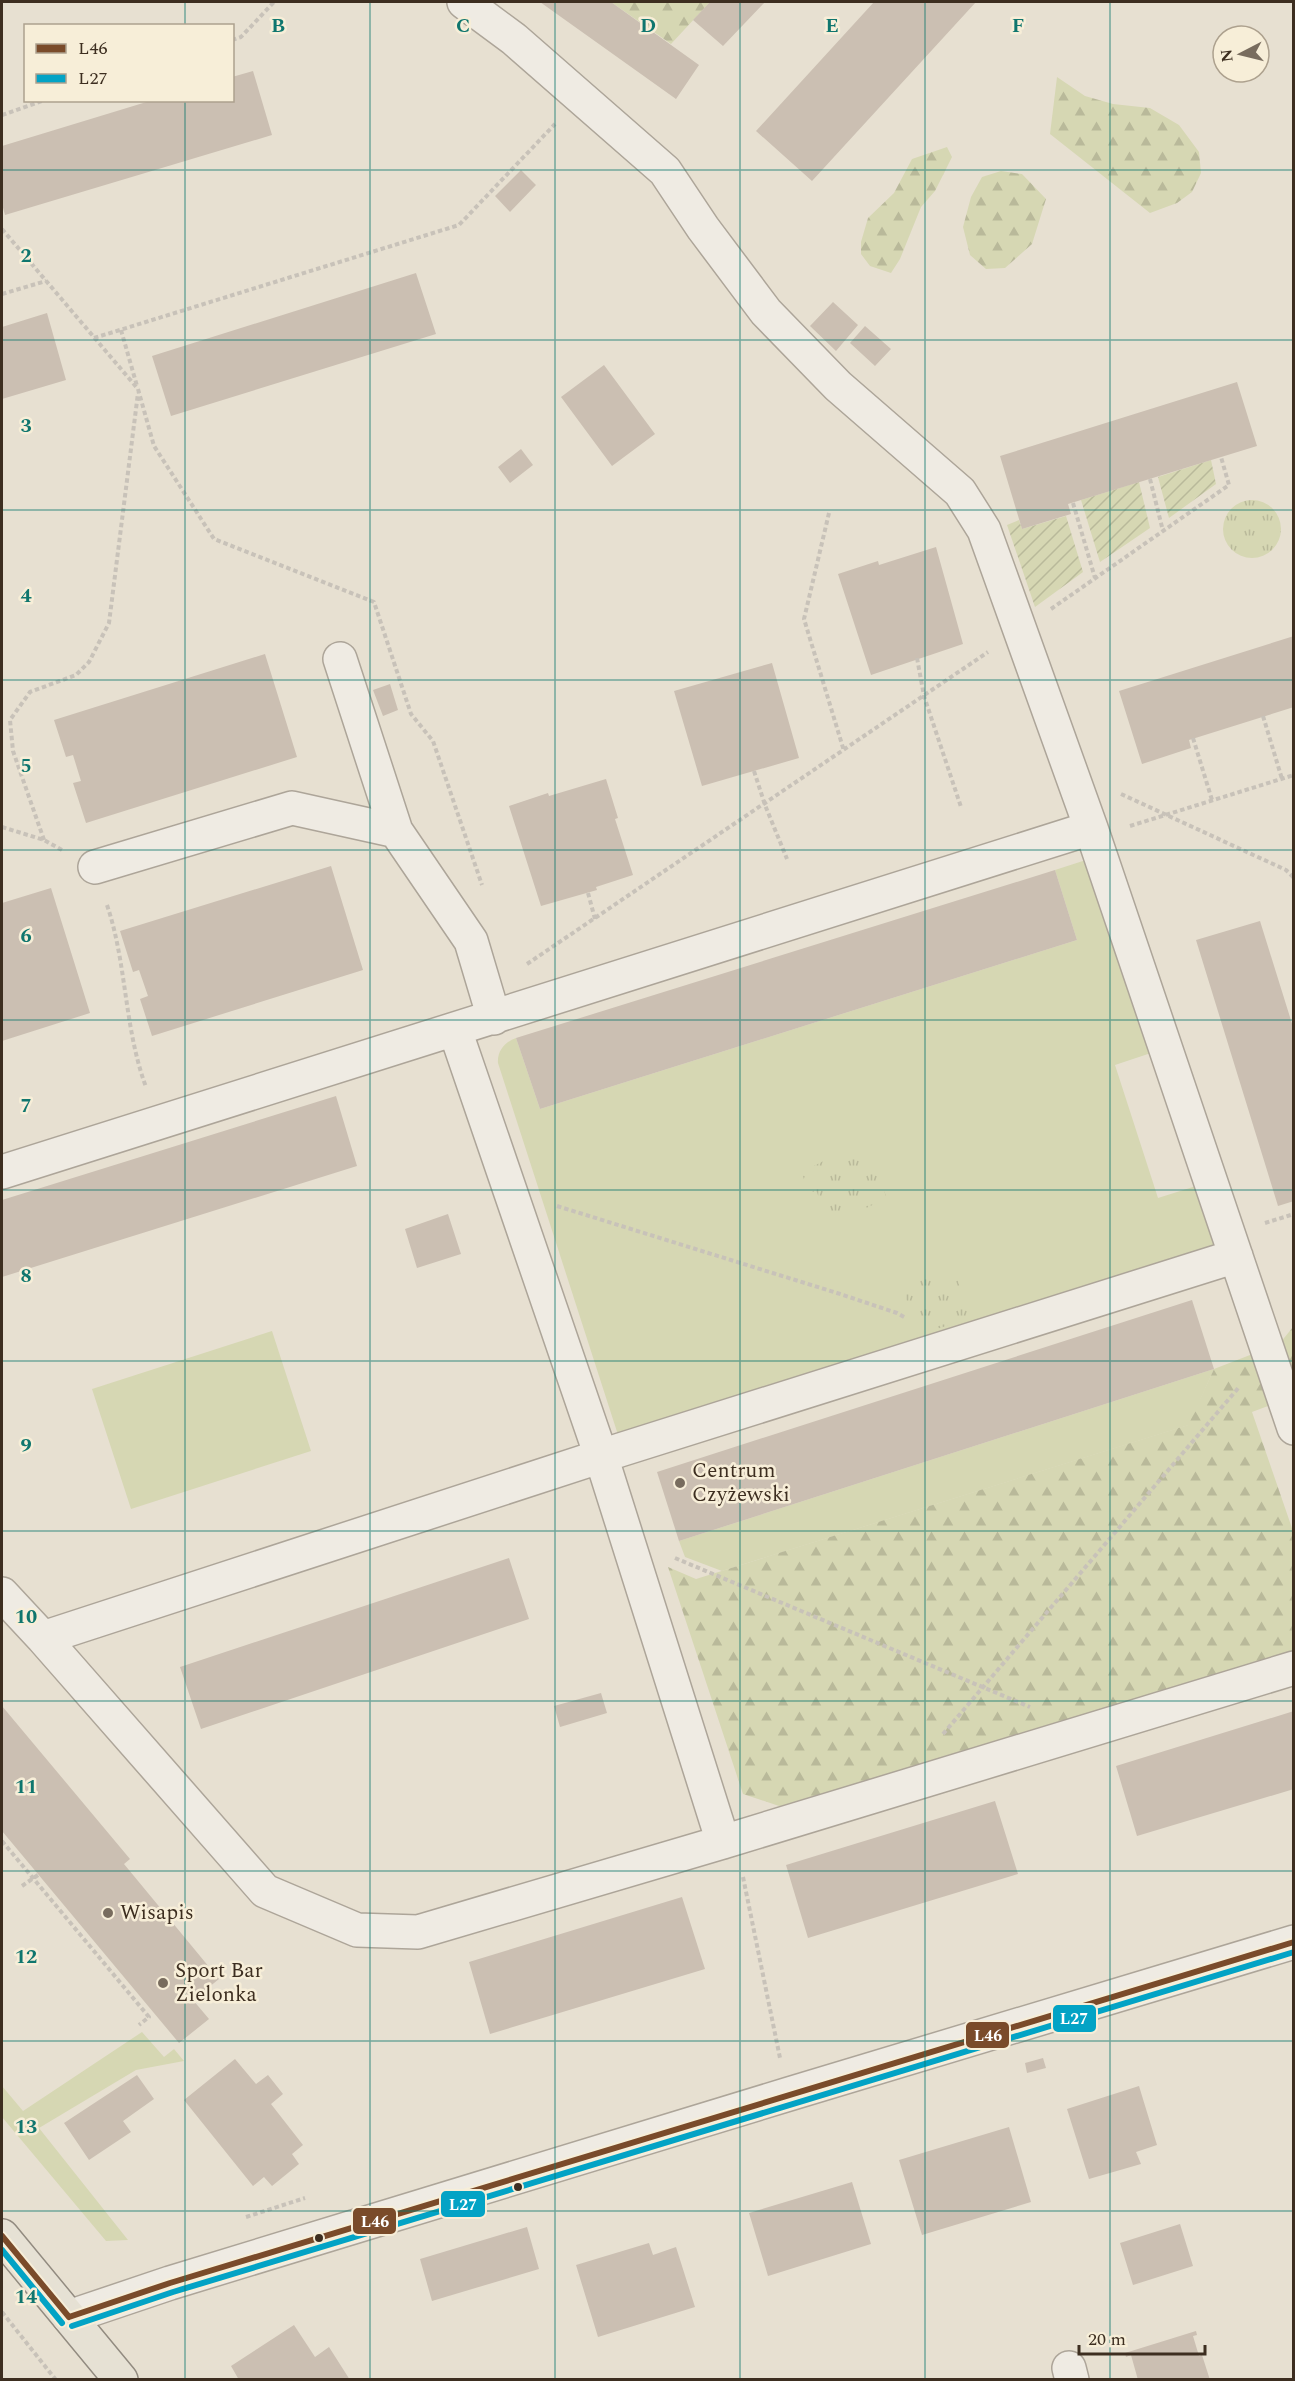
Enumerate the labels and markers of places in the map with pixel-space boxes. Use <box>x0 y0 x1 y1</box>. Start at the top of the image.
place label: Centrum Czyżewski <box>692 1455 790 1511</box>
marker: Centrum Czyżewski <box>673 1476 687 1490</box>
place label: Wisapis <box>120 1897 194 1929</box>
marker: Wisapis <box>101 1906 115 1920</box>
place label: Sport Bar Zielonka <box>175 1955 263 2011</box>
marker: Sport Bar Zielonka <box>156 1976 170 1990</box>
unlabelled marker <box>512 2181 524 2193</box>
unlabelled marker <box>313 2232 325 2244</box>

